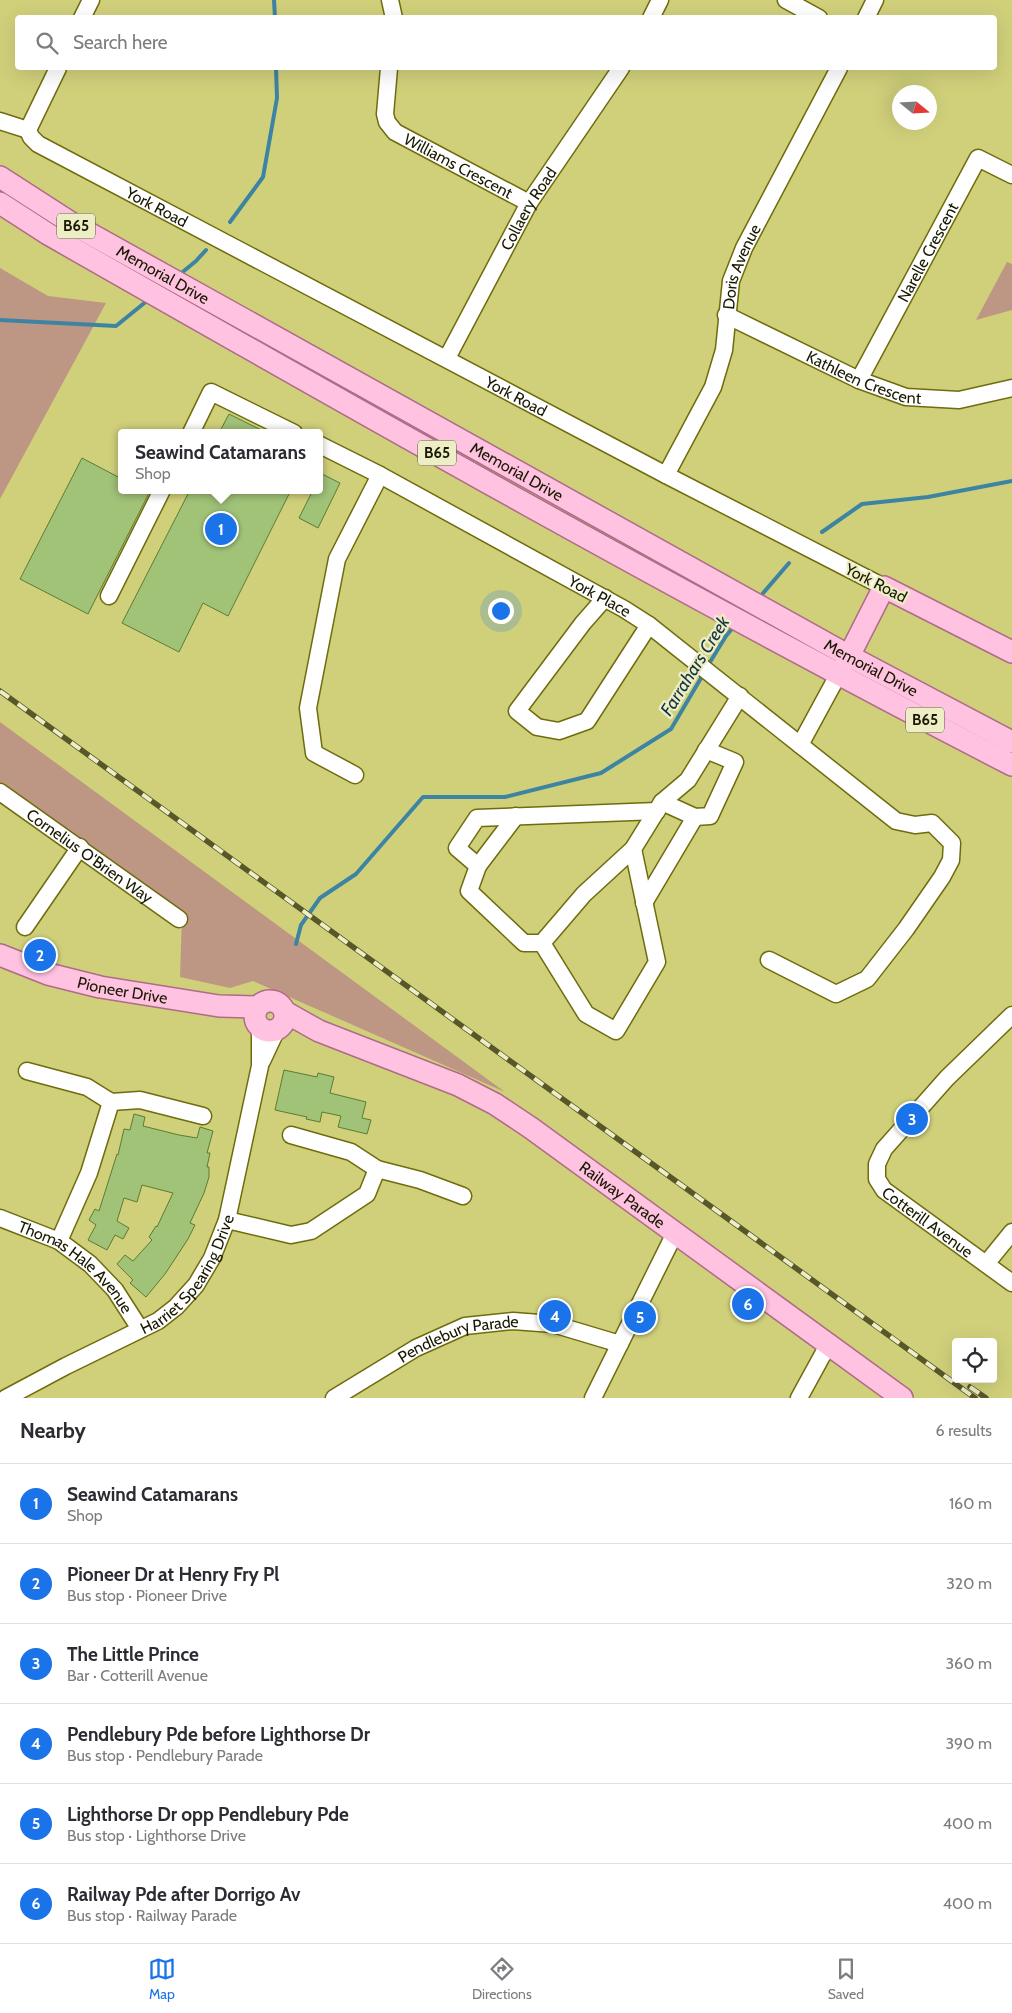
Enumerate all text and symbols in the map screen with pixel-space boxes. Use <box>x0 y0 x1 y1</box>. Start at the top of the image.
search box <box>15 15 997 70</box>
icon: search <box>33 29 61 57</box>
text: Search here <box>73 31 167 54</box>
north arrow <box>892 85 937 130</box>
street label: Williams Crescent <box>401 129 517 202</box>
street label: Collaery Road <box>496 163 560 253</box>
street label: York Road <box>122 182 191 231</box>
street label: Narelle Crescent <box>893 199 962 305</box>
road number: B65 <box>57 214 95 238</box>
street label: Doris Avenue <box>719 221 764 310</box>
street label: Memorial Drive <box>113 241 213 308</box>
street label: Kathleen Crescent <box>803 346 922 407</box>
street label: York Road <box>481 371 550 420</box>
popup <box>118 429 323 494</box>
street label: Memorial Drive <box>467 438 567 505</box>
road number: B65 <box>418 440 456 466</box>
text: Seawind Catamarans <box>135 441 306 464</box>
text: Shop <box>135 464 171 483</box>
pin: 1 <box>205 510 237 548</box>
street label: York Road <box>841 559 910 607</box>
street label: York Place <box>565 571 635 621</box>
your location <box>488 598 514 624</box>
water label: Farrahars Creek <box>656 611 735 720</box>
street label: Memorial Drive <box>821 635 921 700</box>
road number: B65 <box>906 708 944 732</box>
street label: Cornelius O'Brien Way <box>23 804 156 907</box>
pin: 2 <box>24 936 56 974</box>
street label: Pioneer Drive <box>76 972 169 1007</box>
pin: 3 <box>896 1100 928 1138</box>
street label: Railway Parade <box>576 1157 669 1232</box>
street label: Cotterill Avenue <box>879 1182 977 1261</box>
street label: Harriet Spearing Drive <box>137 1213 237 1338</box>
street label: Thomas Hale Avenue <box>16 1217 137 1317</box>
pin: 6 <box>732 1285 764 1323</box>
pin: 4 <box>539 1297 571 1335</box>
pin: 5 <box>624 1298 656 1336</box>
street label: Pendlebury Parade <box>394 1311 519 1366</box>
map controls <box>952 1338 997 1383</box>
button: locate <box>952 1338 997 1383</box>
text: Nearby <box>20 1418 86 1443</box>
text: 6 results <box>936 1421 992 1440</box>
text: Seawind Catamarans <box>67 1483 238 1506</box>
text: 1 <box>33 1494 39 1513</box>
text: 160 m <box>949 1494 992 1513</box>
text: Shop <box>67 1506 103 1525</box>
text: Pioneer Dr at Henry Fry Pl <box>67 1563 279 1586</box>
text: 2 <box>32 1574 40 1593</box>
text: 320 m <box>946 1574 992 1593</box>
text: Bus stop · Pioneer Drive <box>67 1586 227 1605</box>
text: The Little Prince <box>67 1643 199 1666</box>
text: 3 <box>32 1654 40 1673</box>
text: 360 m <box>945 1654 992 1673</box>
text: Bar · Cotterill Avenue <box>67 1666 208 1685</box>
text: Pendlebury Pde before Lighthorse Dr <box>67 1723 370 1746</box>
text: 4 <box>31 1734 41 1753</box>
text: 390 m <box>945 1734 992 1753</box>
text: Bus stop · Pendlebury Parade <box>67 1746 263 1765</box>
text: Lighthorse Dr opp Pendlebury Pde <box>67 1803 349 1826</box>
text: 5 <box>32 1814 40 1833</box>
text: 400 m <box>943 1814 992 1833</box>
text: Bus stop · Lighthorse Drive <box>67 1826 246 1845</box>
text: Railway Pde after Dorrigo Av <box>67 1883 300 1906</box>
text: 6 <box>32 1894 41 1913</box>
text: 400 m <box>943 1894 992 1913</box>
text: Bus stop · Railway Parade <box>67 1906 237 1925</box>
tab: Map <box>148 1955 176 2003</box>
tab: Directions <box>472 1955 532 2003</box>
tab: Saved <box>828 1955 864 2003</box>

